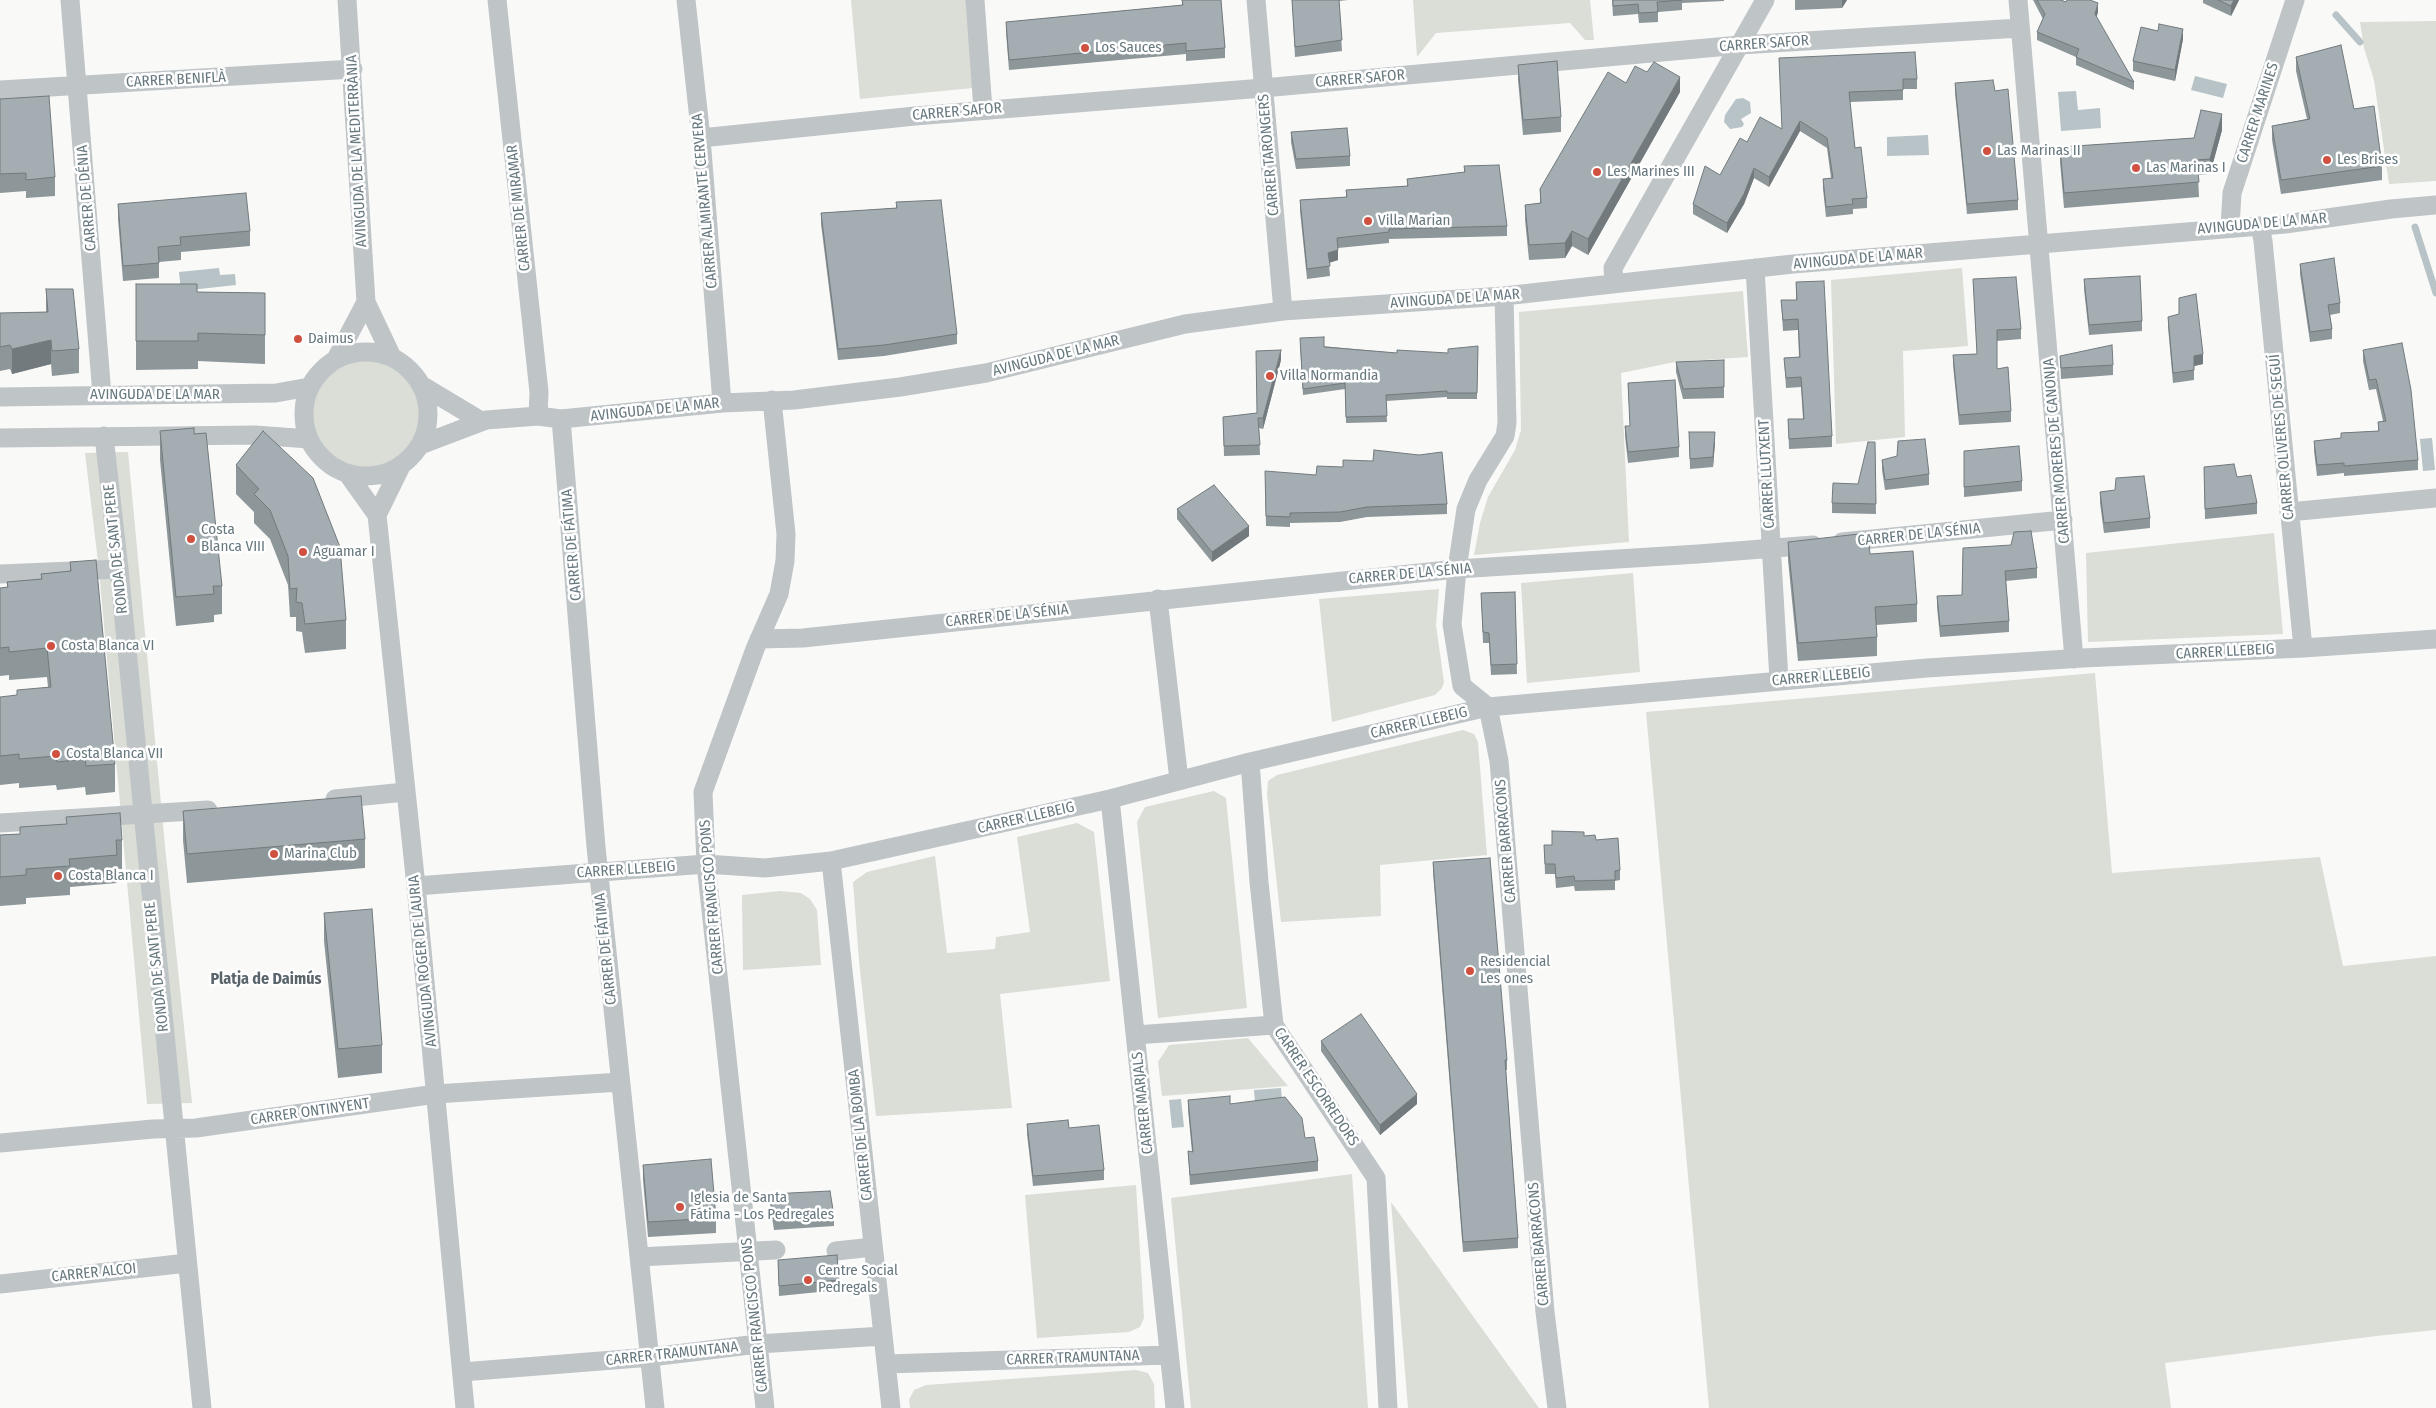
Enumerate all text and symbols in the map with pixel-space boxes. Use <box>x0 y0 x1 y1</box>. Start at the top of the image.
street label: CARRER SAFOR <box>1719 32 1809 56</box>
place label: Los Sauces <box>1095 39 1162 57</box>
marker: Los Sauces <box>1079 42 1091 54</box>
street label: AVINGUDA DE LA MEDITERRÀNIA <box>343 54 371 248</box>
street label: CARRER MARINES <box>2233 60 2283 166</box>
street label: CARRER SAFOR <box>1315 66 1405 92</box>
street label: CARRER BENIFLÀ <box>126 68 226 92</box>
street label: CARRER TARONGERS <box>1255 93 1283 217</box>
street label: CARRER SAFOR <box>912 99 1002 125</box>
street label: CARRER ALMIRANTE CERVERA <box>688 113 722 289</box>
place label: Las Marinas II <box>1997 142 2081 160</box>
street label: CARRER DE DÉNIA <box>73 144 101 252</box>
street label: CARRER DE MIRAMAR <box>503 144 535 272</box>
marker: Las Marinas II <box>1981 145 1993 157</box>
place label: Les Brises <box>2337 151 2398 169</box>
marker: Les Brises <box>2321 154 2333 166</box>
place label: Las Marinas I <box>2146 159 2226 177</box>
marker: Las Marinas I <box>2130 162 2142 174</box>
place label: Les Marines III <box>1607 163 1695 181</box>
marker: Les Marines III <box>1591 166 1603 178</box>
street label: AVINGUDA DE LA MAR <box>2197 209 2327 239</box>
place label: Villa Marian <box>1378 212 1450 230</box>
marker: Villa Marian <box>1362 215 1374 227</box>
street label: AVINGUDA DE LA MAR <box>1793 244 1923 274</box>
street label: AVINGUDA DE LA MAR <box>1390 285 1520 313</box>
place label: Daimus <box>308 330 353 348</box>
street label: AVINGUDA DE LA MAR <box>991 332 1121 380</box>
marker: Daimus <box>292 333 304 345</box>
street label: CARRER OLIVERES DE SEGUÍ <box>2266 353 2298 521</box>
street label: CARRER MORERES DE CANONJA <box>2040 357 2074 545</box>
place label: Villa Normandia <box>1280 367 1378 385</box>
marker: Villa Normandia <box>1264 370 1276 382</box>
street label: AVINGUDA DE LA MAR <box>90 386 220 404</box>
street label: AVINGUDA DE LA MAR <box>590 394 720 426</box>
street label: CARRER LLUTXENT <box>1755 419 1779 529</box>
street label: RONDA DE SANT PERE <box>100 483 132 615</box>
street label: CARRER DE FÁTIMA <box>558 488 586 602</box>
street label: CARRER DE LA SÉNIA <box>1857 520 1981 550</box>
place label: Costa Blanca VIII <box>201 521 265 556</box>
marker: Costa Blanca VIII <box>185 533 197 545</box>
place label: Aguamar I <box>313 543 375 561</box>
marker: Aguamar I <box>297 546 309 558</box>
street label: CARRER DE LA SÉNIA <box>1348 560 1472 588</box>
street label: CARRER DE LA SÉNIA <box>945 601 1069 631</box>
place label: Costa Blanca VI <box>61 637 154 655</box>
marker: Costa Blanca VI <box>45 640 57 652</box>
street label: CARRER LLEBEIG <box>2175 640 2275 664</box>
street label: CARRER LLEBEIG <box>1771 664 1871 690</box>
street label: CARRER LLEBEIG <box>1369 703 1469 743</box>
place label: Costa Blanca VII <box>66 745 163 763</box>
marker: Costa Blanca VII <box>50 748 62 760</box>
street label: CARRER BARRACONS <box>1492 778 1520 904</box>
street label: CARRER LLEBEIG <box>976 798 1076 838</box>
street label: CARRER FRANCISCO PONS <box>696 819 728 975</box>
place label: Marina Club <box>284 845 357 863</box>
marker: Marina Club <box>268 848 280 860</box>
street label: CARRER LLEBEIG <box>576 858 676 882</box>
place label: Costa Blanca I <box>68 867 154 885</box>
marker: Costa Blanca I <box>52 870 64 882</box>
street label: AVINGUDA ROGER DE LAURIA <box>405 874 441 1048</box>
street label: CARRER DE FÁTIMA <box>591 892 621 1006</box>
street label: RONDA DE SANT PERE <box>141 901 173 1033</box>
place label: Residencial Les ones <box>1480 953 1550 988</box>
marker: Residencial Les ones <box>1464 965 1476 977</box>
district label: Platja de Daimús <box>211 970 321 990</box>
street label: CARRER ESCORREDORS <box>1270 1024 1362 1150</box>
street label: CARRER MARJALS <box>1129 1051 1157 1155</box>
street label: CARRER DE LA BOMBA <box>845 1068 877 1202</box>
street label: CARRER ONTINYENT <box>250 1095 370 1129</box>
street label: CARRER BARRACONS <box>1525 1181 1553 1307</box>
place label: Iglesia de Santa Fátima - Los Pedregales <box>690 1189 834 1224</box>
marker: Iglesia de Santa Fátima - Los Pedregales <box>674 1201 686 1213</box>
street label: CARRER FRANCISCO PONS <box>738 1237 772 1393</box>
street label: CARRER ALCOI <box>51 1260 137 1286</box>
place label: Centre Social Pedregals <box>818 1262 898 1297</box>
marker: Centre Social Pedregals <box>802 1274 814 1286</box>
street label: CARRER TRAMUNTANA <box>605 1338 739 1370</box>
street label: CARRER TRAMUNTANA <box>1006 1347 1140 1369</box>

